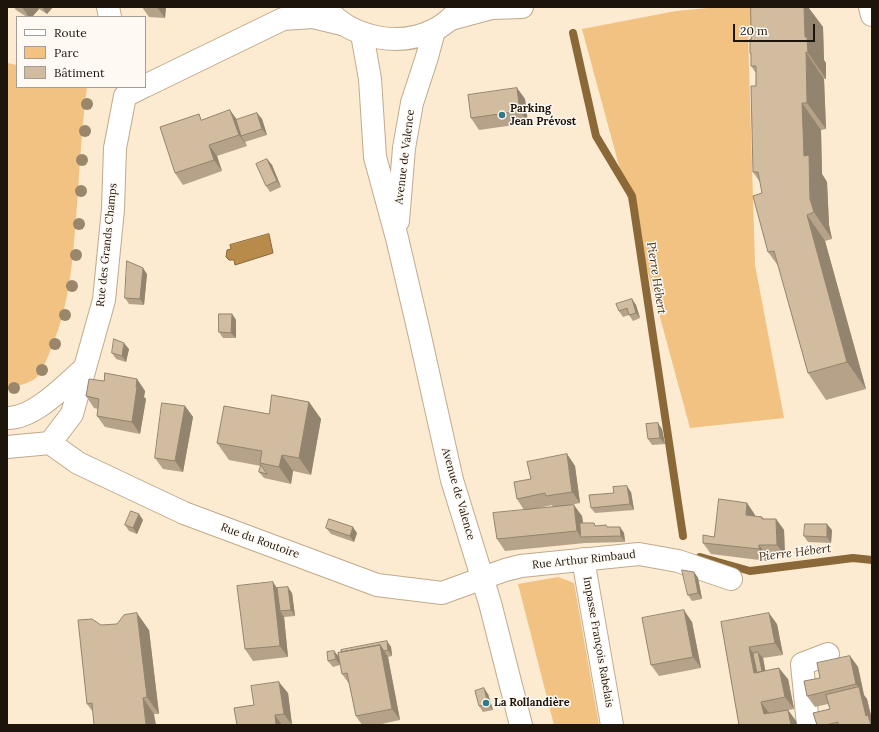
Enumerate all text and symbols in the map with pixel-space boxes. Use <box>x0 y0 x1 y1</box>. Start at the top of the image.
legend <box>16 16 146 88</box>
scale bar <box>735 16 817 42</box>
text: 20 m <box>740 23 768 38</box>
text: Route <box>54 25 87 40</box>
text: Parc <box>54 45 79 60</box>
text: Bâtiment <box>54 65 105 80</box>
place label: Parking Jean Prévost <box>510 102 576 128</box>
street label: Avenue de Valence <box>393 109 417 205</box>
marker: Parking Jean Prévost <box>497 110 507 120</box>
street label: Rue des Grands Champs <box>94 183 120 307</box>
water label: Pierre Hébert <box>643 241 669 315</box>
street label: Avenue de Valence <box>438 446 478 542</box>
street label: Rue du Routoire <box>219 521 301 561</box>
water label: Pierre Hébert <box>758 541 832 565</box>
street label: Rue Arthur Rimbaud <box>532 548 636 572</box>
street label: Impasse François Rabelais <box>580 575 616 709</box>
place label: La Rollandière <box>494 696 570 710</box>
marker: La Rollandière <box>481 698 491 708</box>

